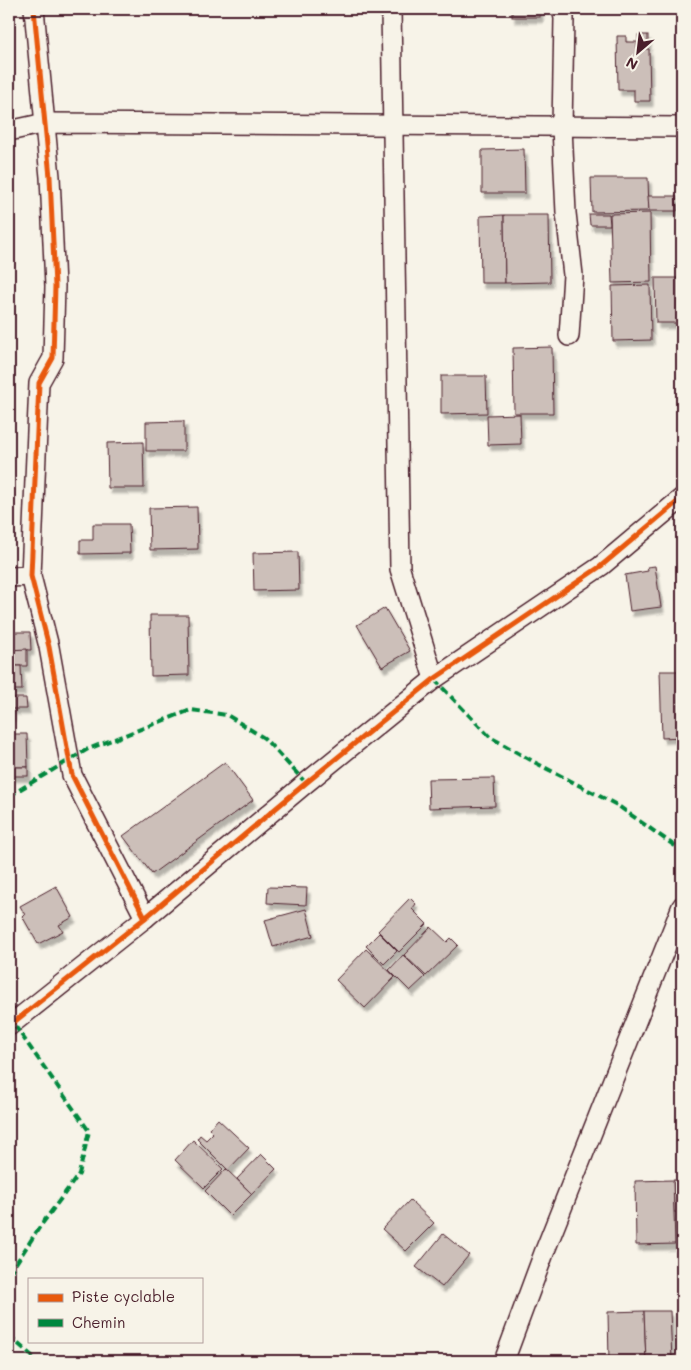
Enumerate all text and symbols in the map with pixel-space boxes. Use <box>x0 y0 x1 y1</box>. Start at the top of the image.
north arrow <box>614 28 664 78</box>
text: N <box>623 53 641 75</box>
legend <box>28 1278 202 1342</box>
text: Piste cyclable <box>72 1286 175 1306</box>
text: Chemin <box>72 1312 125 1332</box>

